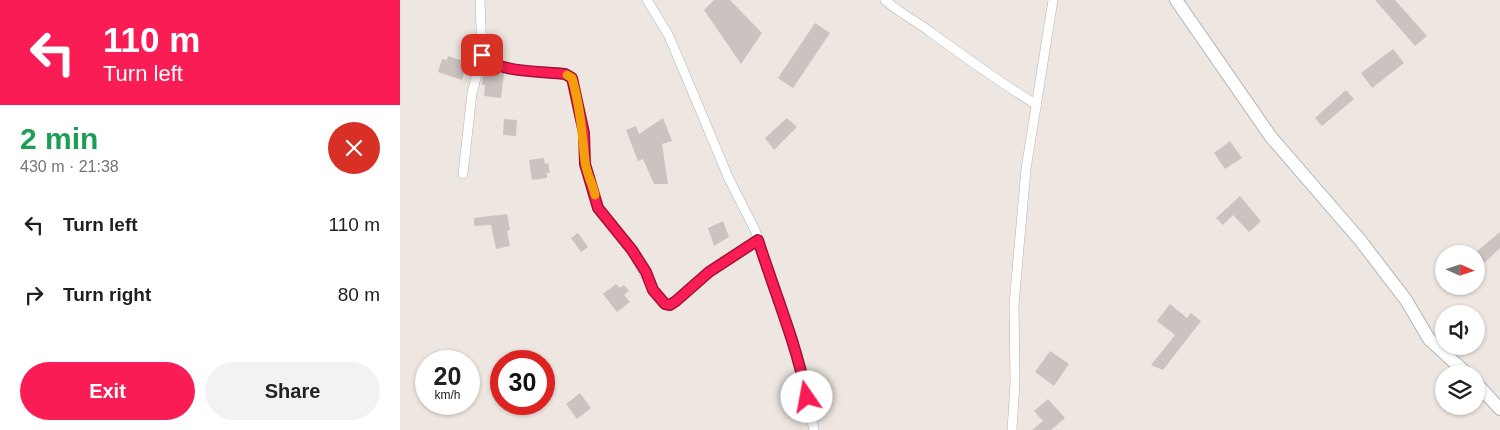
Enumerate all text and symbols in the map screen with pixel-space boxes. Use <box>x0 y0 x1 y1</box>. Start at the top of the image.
icon: left <box>20 20 85 85</box>
text: 110 m <box>103 20 200 59</box>
pin <box>461 34 503 76</box>
icon: arrive <box>468 41 496 69</box>
text: Turn left <box>103 61 183 86</box>
text: 2 min <box>20 122 98 155</box>
button: close <box>328 122 380 174</box>
text: 430 m · 21:38 <box>20 158 119 175</box>
icon: left <box>20 211 48 239</box>
text: Turn left <box>63 214 138 235</box>
text: 110 m <box>329 214 380 235</box>
north arrow <box>1435 245 1485 295</box>
map controls <box>1435 245 1485 415</box>
icon: right <box>20 281 48 309</box>
text: Turn right <box>63 284 151 305</box>
text: 80 m <box>338 284 380 305</box>
button: sound <box>1435 305 1485 355</box>
speed limit sign: 30 <box>490 350 555 415</box>
button: Exit <box>20 362 195 420</box>
button: Share <box>205 362 380 420</box>
text: 20 <box>434 362 461 390</box>
button: layers <box>1435 365 1485 415</box>
position arrow <box>780 370 832 422</box>
text: km/h <box>434 388 461 402</box>

